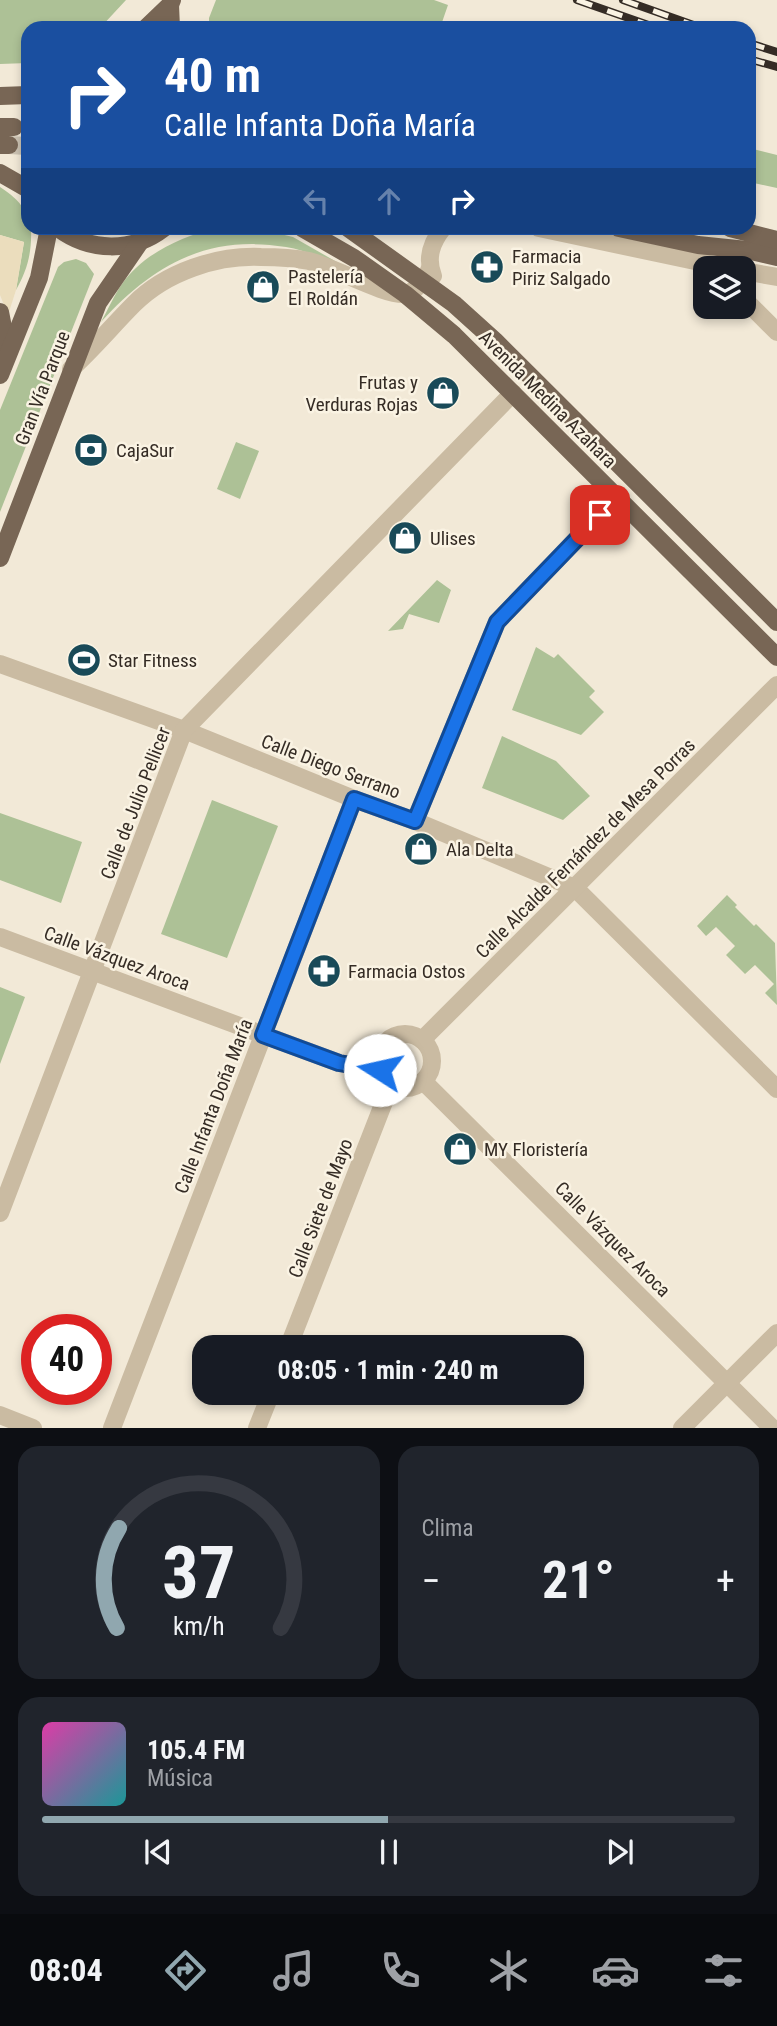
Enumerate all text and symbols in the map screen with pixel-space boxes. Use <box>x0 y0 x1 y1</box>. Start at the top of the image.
text: 40 m <box>164 47 261 104</box>
icon: right <box>49 49 140 140</box>
text: Calle Infanta Doña María <box>164 106 476 144</box>
icon: left <box>297 182 335 220</box>
icon: ahead <box>370 182 408 220</box>
icon: right <box>443 182 481 220</box>
place label: Farmacia Piriz Salgado <box>512 245 611 290</box>
pharmacy icon: Farmacia Piriz Salgado <box>468 248 506 286</box>
map controls <box>693 256 756 319</box>
button: layers <box>693 256 756 319</box>
place label: Pastelería El Roldán <box>288 265 363 310</box>
shop icon: Pastelería El Roldán <box>244 268 282 306</box>
street label: Avenida Medina Azahara <box>474 326 621 473</box>
street label: Gran Vía Parque <box>10 328 75 449</box>
place label: Frutas y Verduras Rojas <box>305 371 418 416</box>
shop icon: Frutas y Verduras Rojas <box>424 374 462 412</box>
bank icon: CajaSur <box>72 431 110 469</box>
place label: CajaSur <box>116 439 174 462</box>
pin <box>570 485 630 545</box>
icon: arrive <box>581 496 619 534</box>
shop icon: Ulises <box>386 519 424 557</box>
place label: Ulises <box>430 527 476 550</box>
sports icon: Star Fitness <box>65 641 103 679</box>
place label: Star Fitness <box>108 649 197 672</box>
street label: Calle de Julio Pellicer <box>96 724 175 883</box>
street label: Calle Diego Serrano <box>258 729 404 804</box>
street label: Calle Alcalde Fernández de Mesa Porras <box>471 734 700 963</box>
shop icon: Ala Delta <box>402 830 440 868</box>
place label: Ala Delta <box>446 838 514 861</box>
street label: Calle Vázquez Aroca <box>41 921 193 996</box>
pharmacy icon: Farmacia Ostos <box>305 952 343 990</box>
place label: Farmacia Ostos <box>348 960 465 983</box>
street label: Calle Infanta Doña María <box>170 1016 257 1197</box>
position arrow <box>343 1033 417 1107</box>
shop icon: MY Floristería <box>441 1130 479 1168</box>
street label: Calle Siete de Mayo <box>283 1135 358 1281</box>
place label: MY Floristería <box>484 1138 588 1161</box>
street label: Calle Vázquez Aroca <box>550 1177 675 1302</box>
speed limit sign: 40 <box>21 1314 112 1405</box>
text: 08:05 · 1 min · 240 m <box>278 1355 498 1385</box>
text: Clima <box>422 1515 473 1542</box>
text: 37 <box>162 1531 236 1617</box>
text: 21° <box>542 1550 615 1611</box>
text: − <box>422 1559 441 1603</box>
text: + <box>716 1559 735 1603</box>
text: km/h <box>173 1612 224 1641</box>
text: 105.4 FM <box>147 1735 245 1765</box>
text: Música <box>147 1765 213 1792</box>
icon: previous <box>139 1833 177 1871</box>
icon: pause <box>370 1833 408 1871</box>
icon: next <box>601 1833 639 1871</box>
icon: directions <box>161 1946 210 1995</box>
icon: music <box>269 1946 318 1995</box>
icon: phone <box>376 1946 425 1995</box>
icon: climate <box>484 1946 533 1995</box>
icon: car <box>591 1946 640 1995</box>
icon: filters <box>699 1946 748 1995</box>
text: 08:04 <box>29 1951 103 1989</box>

